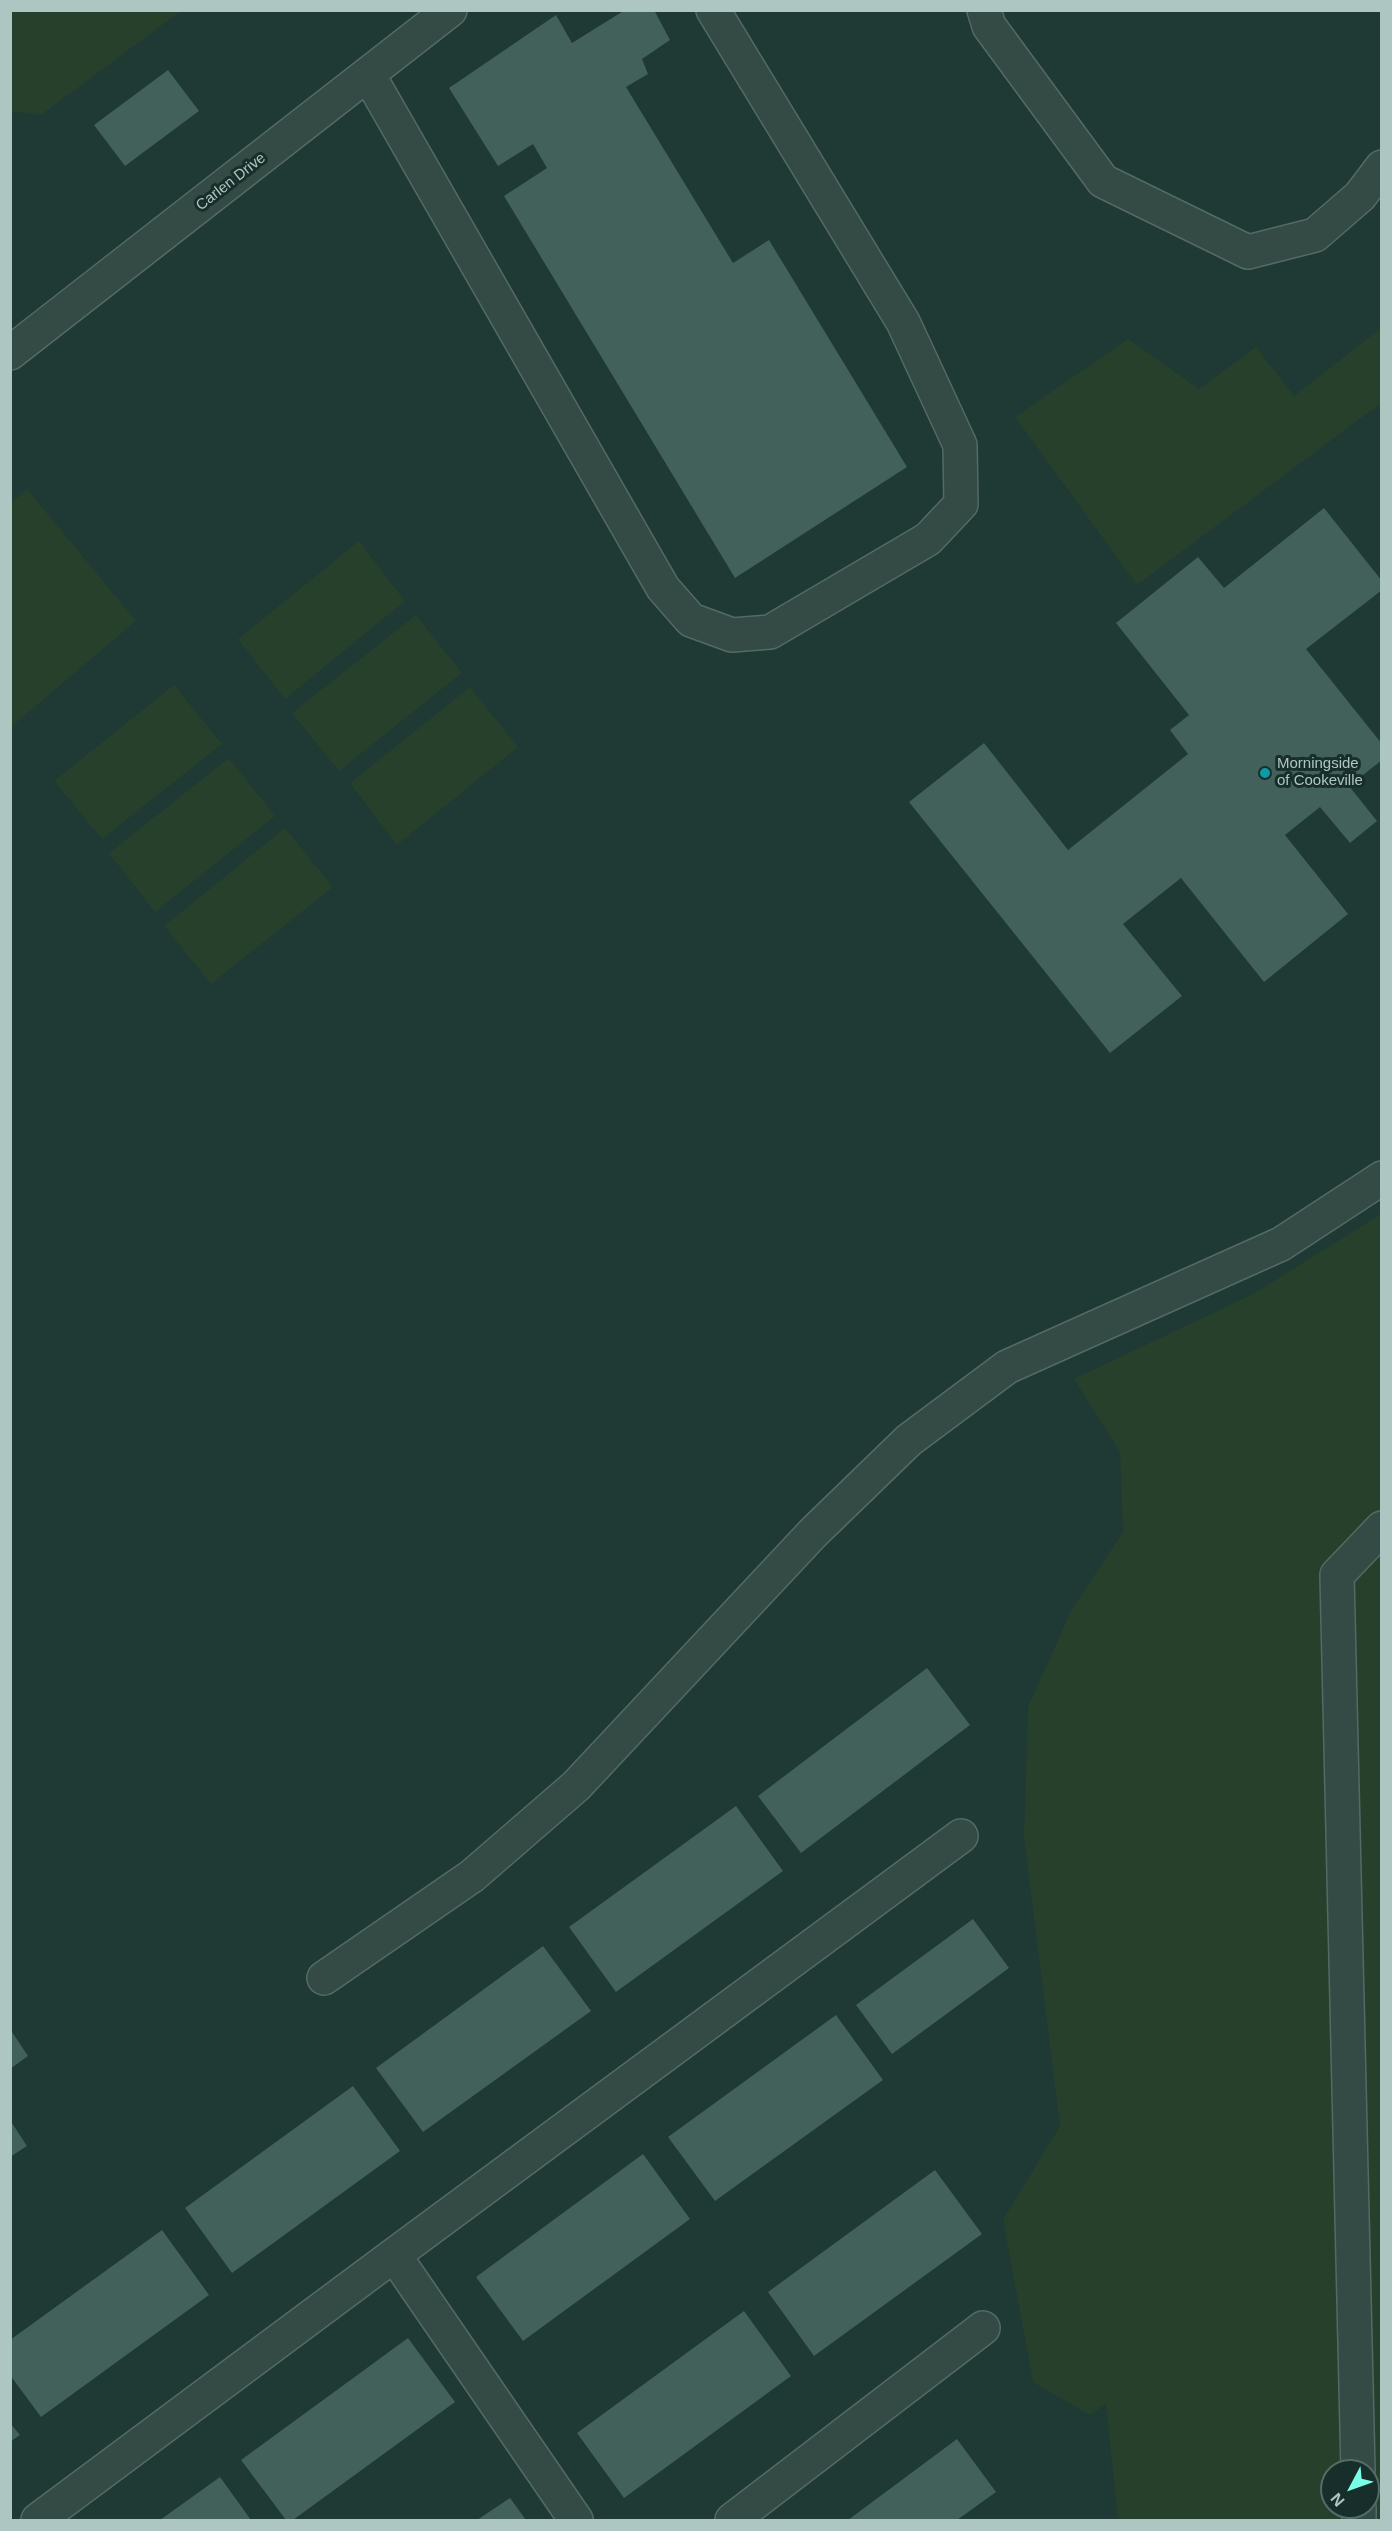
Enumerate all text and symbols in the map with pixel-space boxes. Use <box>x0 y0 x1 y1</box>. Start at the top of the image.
street label: Carlen Drive <box>193 149 269 215</box>
place label: Morningside of Cookeville <box>1277 755 1363 790</box>
marker: Morningside of Cookeville <box>1258 766 1272 780</box>
north arrow <box>1320 2459 1380 2519</box>
text: N <box>1327 2490 1348 2510</box>

